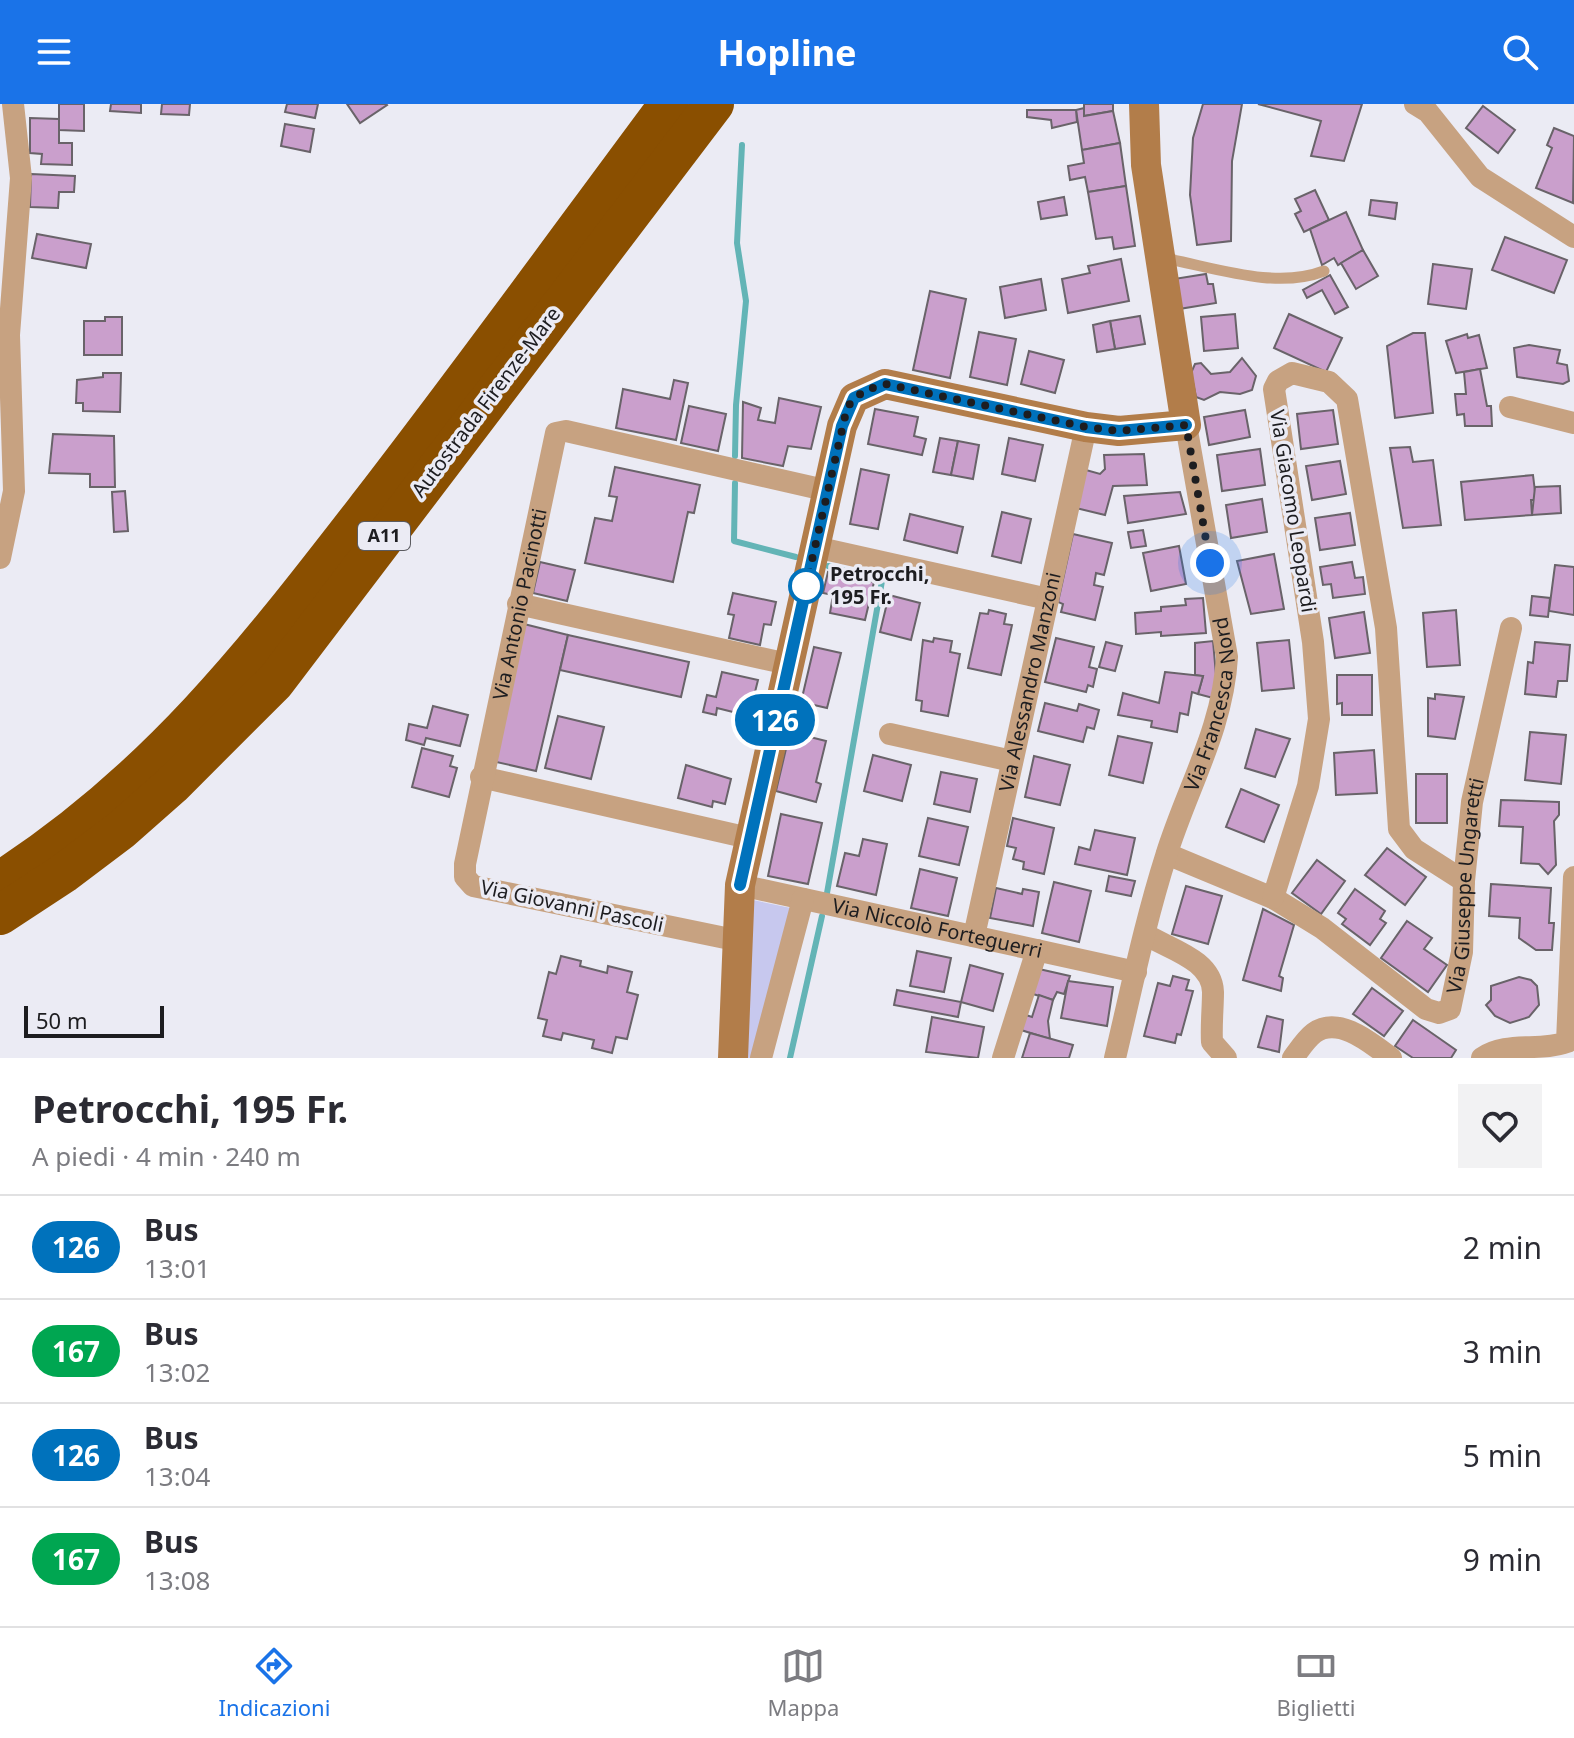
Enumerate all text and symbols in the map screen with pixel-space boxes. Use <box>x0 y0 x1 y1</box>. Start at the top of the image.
text: Hopline <box>717 28 857 77</box>
icon: menu <box>32 30 76 74</box>
icon: search <box>1498 30 1542 74</box>
street label: Autostrada Firenze-Mare <box>405 301 566 502</box>
street label: Via Giacomo Leopardi <box>1264 408 1323 614</box>
street label: Via Antonio Pacinotti <box>486 506 553 702</box>
road number: A11 <box>358 522 410 550</box>
your location <box>1190 543 1230 583</box>
place label: Petrocchi, 195 Fr. <box>830 560 929 610</box>
marker: Petrocchi, 195 Fr. <box>789 569 823 603</box>
street label: Via Alessandro Manzoni <box>992 570 1067 794</box>
street label: Via Francesca Nord <box>1177 615 1241 795</box>
line badge: 126 <box>729 694 821 746</box>
text: 126 <box>751 701 799 739</box>
street label: Via Giuseppe Ungaretti <box>1440 775 1490 996</box>
street label: Via Giovanni Pascoli <box>478 873 666 938</box>
street label: Via Niccolò Forteguerri <box>830 892 1045 964</box>
scale bar <box>24 1002 164 1038</box>
text: 50 m <box>36 1005 87 1035</box>
text: Petrocchi, 195 Fr. <box>32 1082 348 1134</box>
button: heart <box>1458 1084 1542 1168</box>
text: A piedi · 4 min · 240 m <box>32 1138 301 1174</box>
text: Bus <box>144 1209 199 1250</box>
text: 2 min <box>1463 1227 1542 1268</box>
text: 126 <box>52 1228 100 1266</box>
text: 13:01 <box>144 1250 210 1286</box>
text: Bus <box>144 1313 199 1354</box>
text: 3 min <box>1463 1331 1542 1372</box>
text: 167 <box>52 1332 100 1370</box>
text: 13:02 <box>144 1354 210 1390</box>
text: Bus <box>144 1417 199 1458</box>
text: 5 min <box>1463 1435 1542 1476</box>
text: 126 <box>52 1436 100 1474</box>
text: 13:04 <box>144 1458 210 1494</box>
text: Bus <box>144 1521 199 1562</box>
text: 9 min <box>1463 1539 1542 1580</box>
text: 167 <box>52 1540 100 1578</box>
text: 13:08 <box>144 1562 210 1598</box>
tab: Indicazioni <box>219 1644 330 1722</box>
tab: Mappa <box>768 1644 839 1722</box>
tab: Biglietti <box>1277 1644 1355 1722</box>

